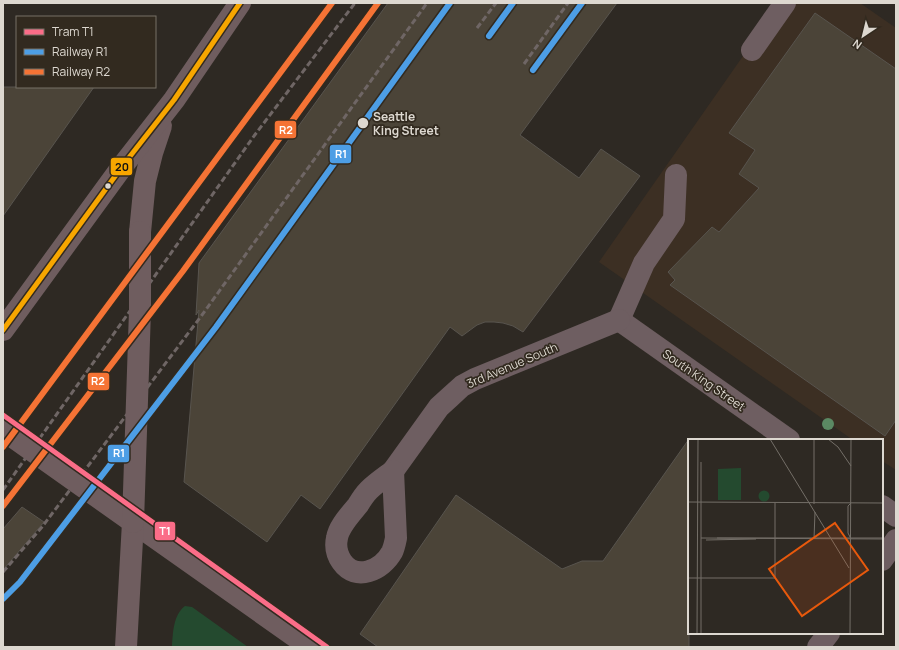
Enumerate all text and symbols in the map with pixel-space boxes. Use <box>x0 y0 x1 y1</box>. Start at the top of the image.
legend <box>16 16 156 88</box>
north arrow <box>843 16 883 56</box>
text: Tram T1 <box>52 23 94 40</box>
text: N <box>849 36 865 53</box>
text: Railway R1 <box>52 43 108 60</box>
text: Railway R2 <box>52 63 110 80</box>
place label: Seattle King Street <box>373 108 439 139</box>
marker: Seattle King Street <box>356 116 370 130</box>
line badge: R2 <box>274 120 297 139</box>
text: R2 <box>279 122 293 137</box>
line badge: R1 <box>329 144 352 164</box>
text: R1 <box>335 146 347 161</box>
line badge: 20 <box>110 157 133 176</box>
text: 20 <box>115 159 129 174</box>
unlabelled marker <box>103 181 113 191</box>
street label: 3rd Avenue South <box>464 338 560 392</box>
street label: South King Street <box>659 345 749 415</box>
line badge: R2 <box>87 372 110 391</box>
text: R2 <box>91 373 105 388</box>
inset map <box>688 439 883 634</box>
line badge: R1 <box>107 444 130 463</box>
text: R1 <box>113 445 125 460</box>
line badge: T1 <box>154 521 176 541</box>
text: T1 <box>159 523 171 538</box>

